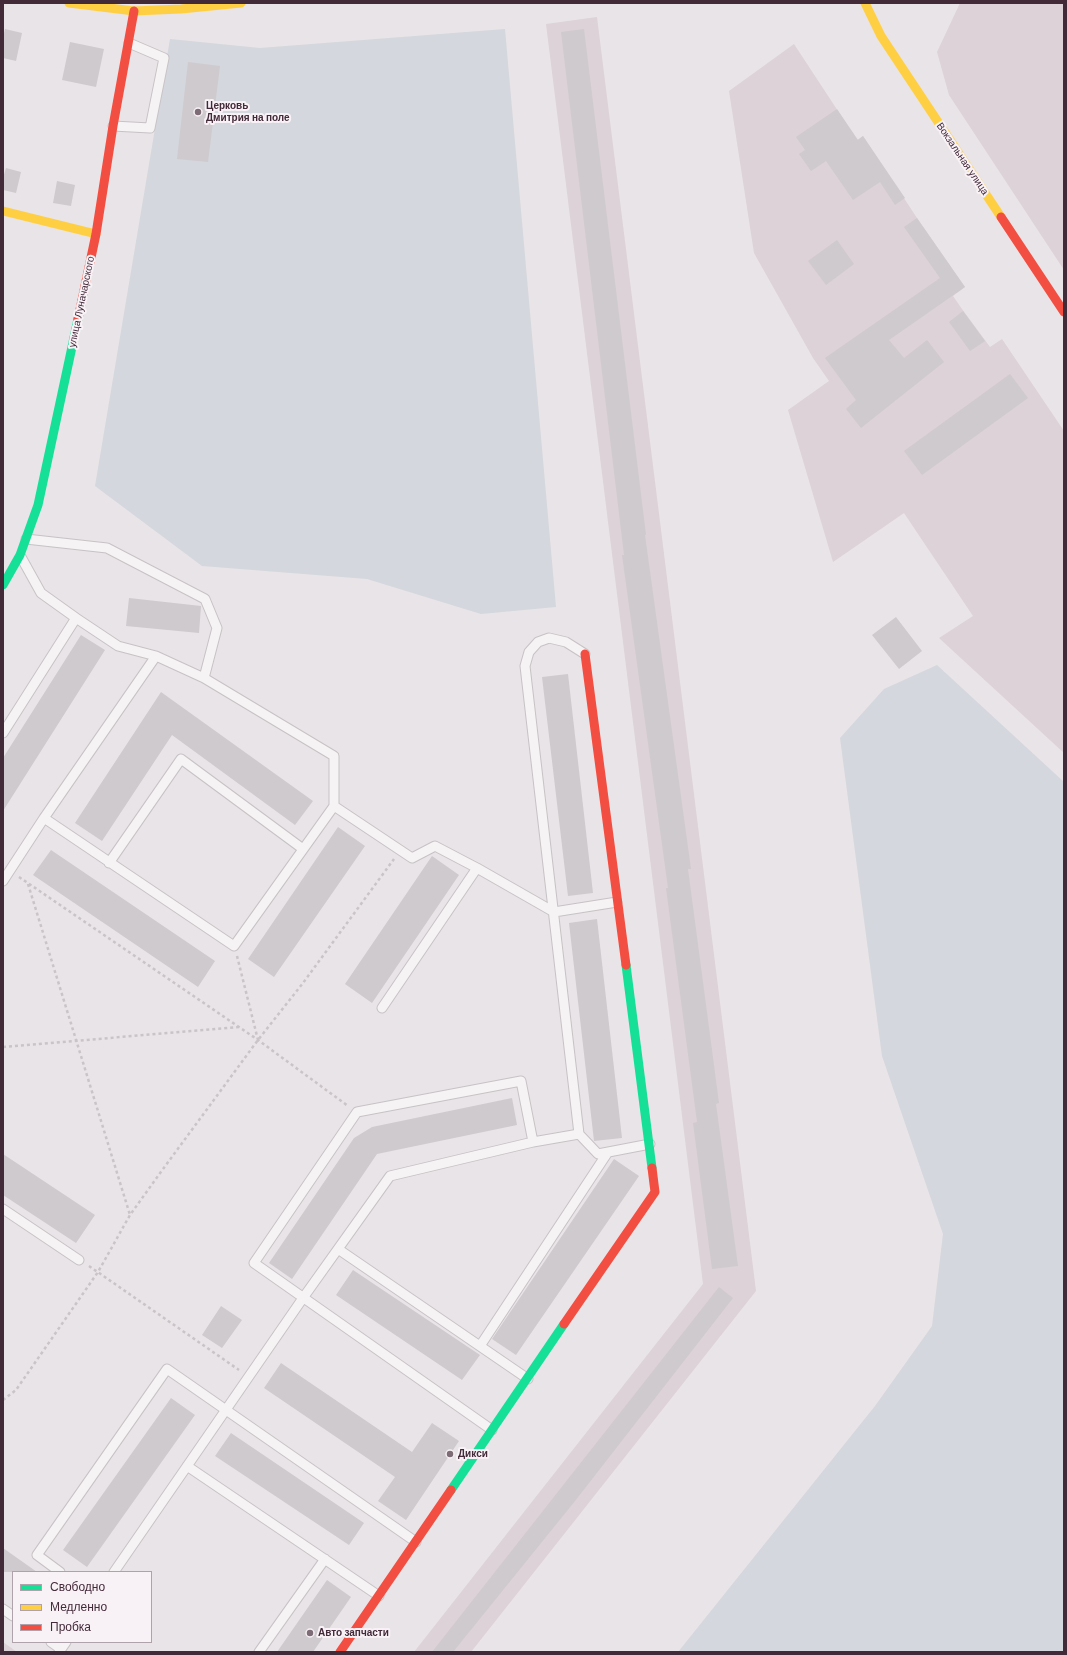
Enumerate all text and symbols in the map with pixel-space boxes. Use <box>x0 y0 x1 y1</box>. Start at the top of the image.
place label: Церковь Дмитрия на поле <box>206 100 290 124</box>
marker: Церковь Дмитрия на поле <box>193 107 203 117</box>
street label: Вокзальная улица <box>933 121 991 197</box>
street label: улица Луначарского <box>66 255 98 349</box>
place label: Дикси <box>458 1448 488 1460</box>
marker: Дикси <box>445 1449 455 1459</box>
legend <box>12 1571 152 1643</box>
text: Свободно <box>50 1579 105 1595</box>
text: Медленно <box>50 1599 107 1615</box>
text: Пробка <box>50 1619 91 1635</box>
place label: Авто запчасти <box>318 1627 389 1639</box>
marker: Авто запчасти <box>305 1628 315 1638</box>

